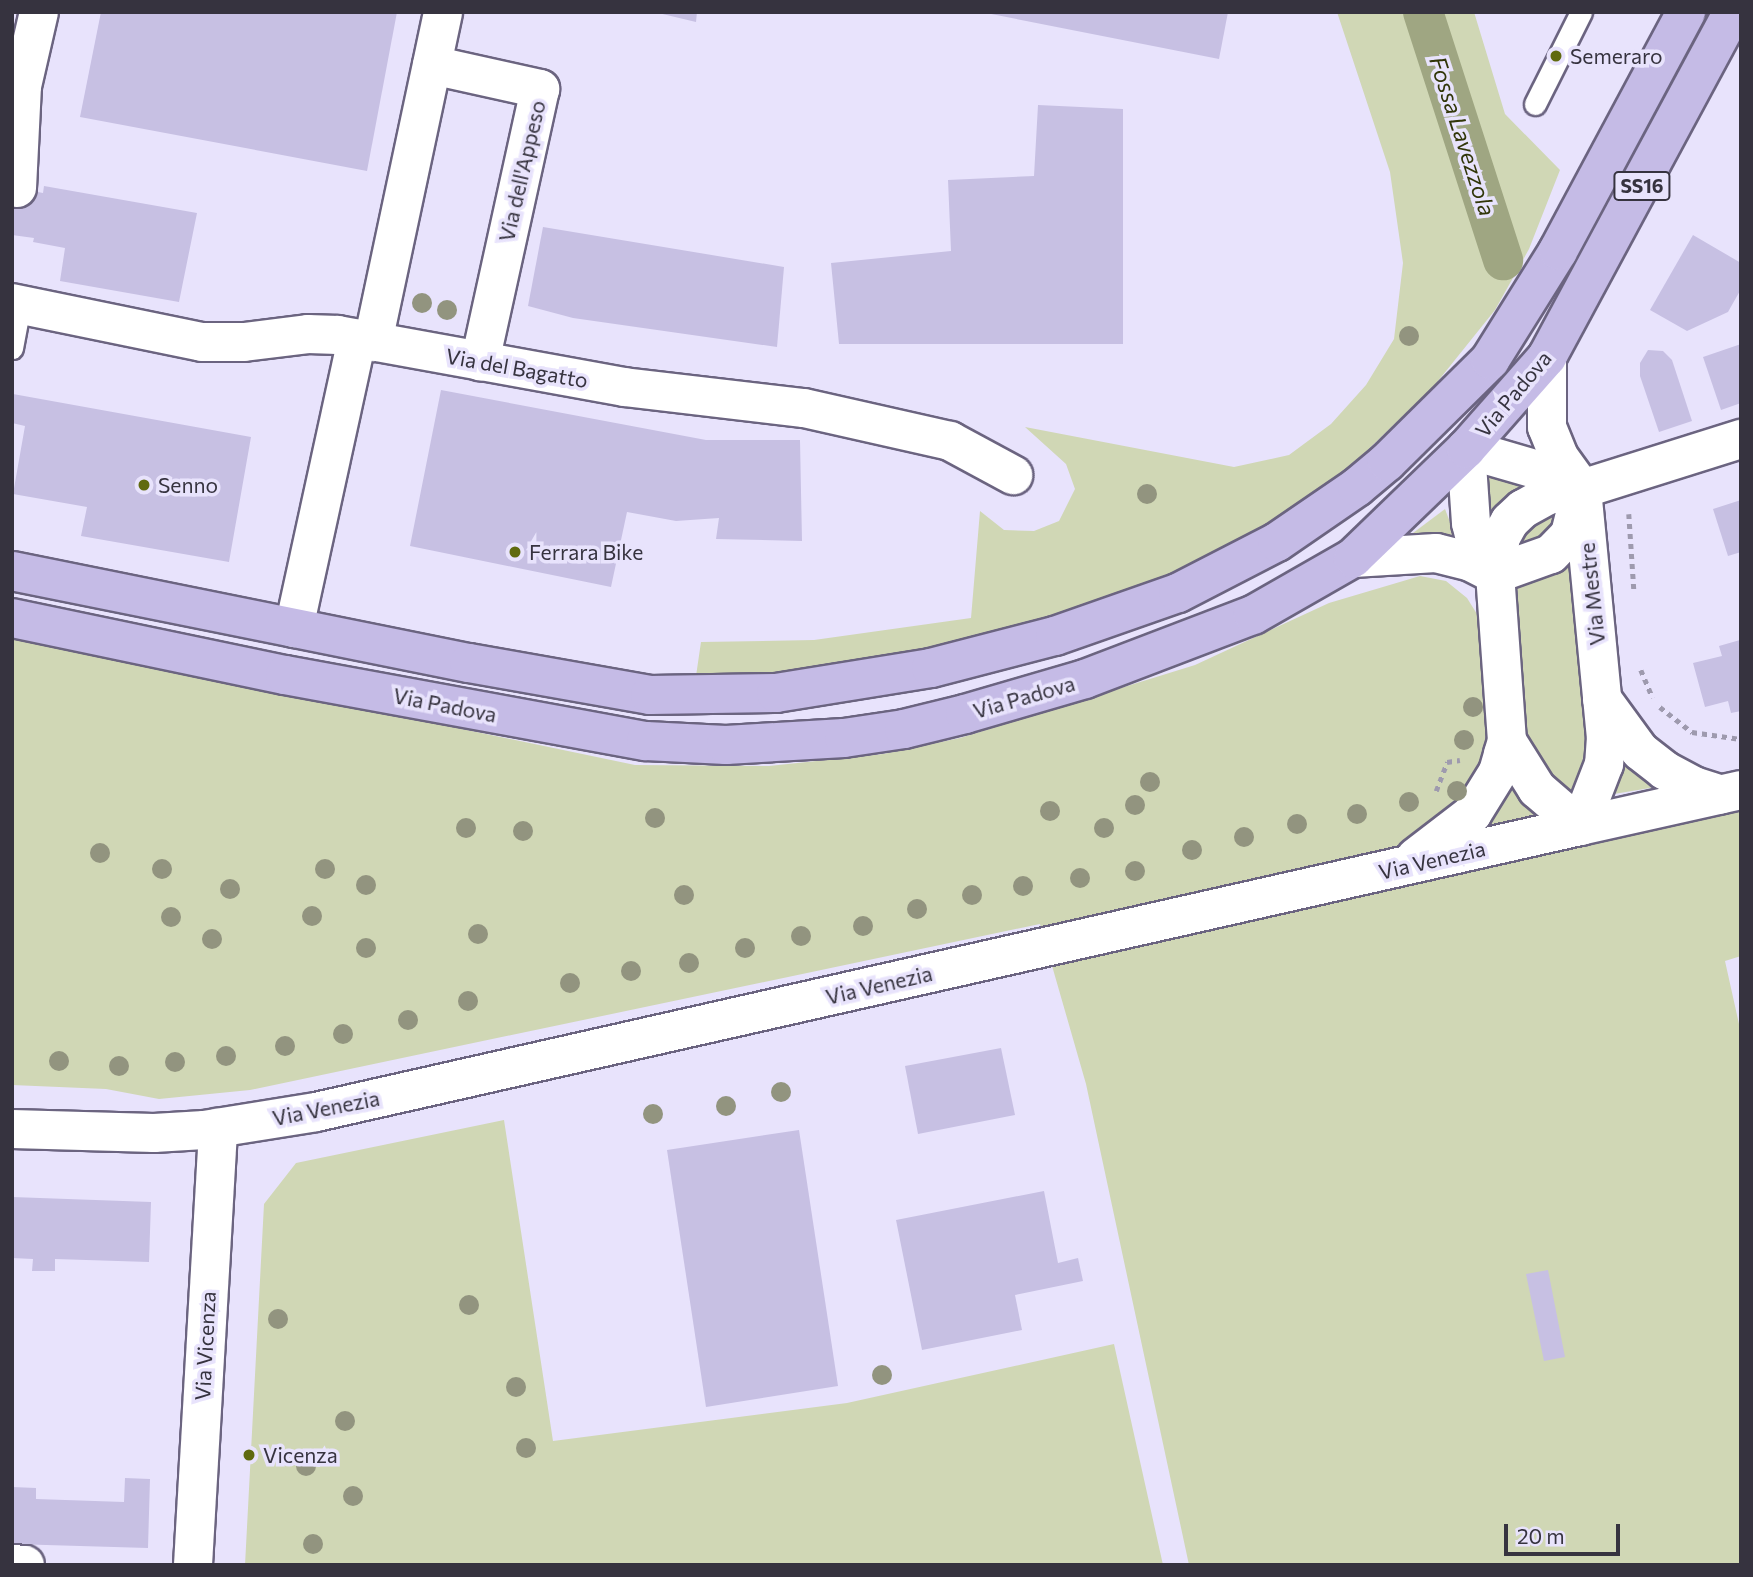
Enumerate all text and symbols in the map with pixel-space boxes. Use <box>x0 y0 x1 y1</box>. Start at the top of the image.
place label: Semeraro <box>1570 43 1663 69</box>
marker: Semeraro <box>1548 48 1564 64</box>
water label: Fossa Lavezzola <box>1424 53 1502 219</box>
street label: Via dell'Appeso <box>493 98 551 244</box>
road number: SS16 <box>1612 170 1672 202</box>
street label: Via del Bagatto <box>444 343 590 393</box>
street label: Via Padova <box>1470 346 1556 442</box>
place label: Senno <box>158 472 218 498</box>
marker: Senno <box>136 477 152 493</box>
place label: Ferrara Bike <box>529 539 643 565</box>
street label: Via Mestre <box>1574 541 1610 647</box>
marker: Ferrara Bike <box>507 544 523 560</box>
street label: Via Padova <box>970 670 1078 724</box>
street label: Via Padova <box>391 683 499 727</box>
street label: Via Venezia <box>1376 835 1488 885</box>
street label: Via Venezia <box>823 960 935 1010</box>
street label: Via Venezia <box>270 1085 382 1131</box>
street label: Via Vicenza <box>190 1291 220 1401</box>
place label: Vicenza <box>263 1442 338 1468</box>
marker: Vicenza <box>241 1447 257 1463</box>
scale bar <box>1508 1510 1624 1554</box>
text: 20 m <box>1517 1523 1565 1548</box>

